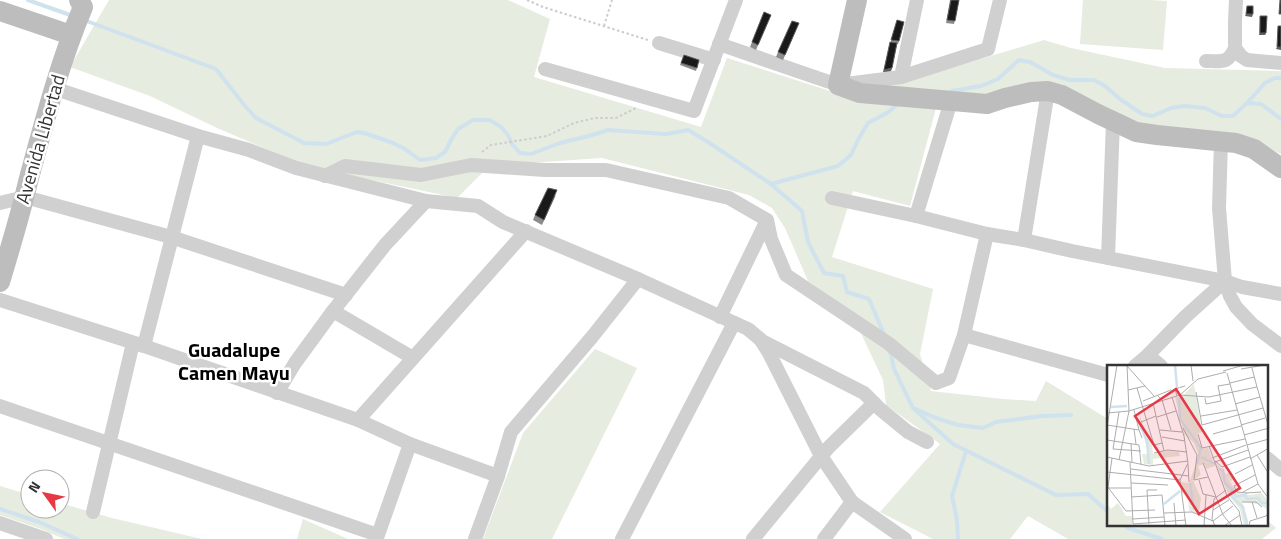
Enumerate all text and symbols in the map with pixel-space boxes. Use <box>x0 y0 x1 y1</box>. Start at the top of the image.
street label: Avenida Libertad <box>7 71 72 207</box>
district label: Guadalupe Camen Mayu <box>178 334 290 388</box>
inset map <box>1107 365 1268 526</box>
north arrow <box>20 469 70 519</box>
text: N <box>22 477 45 496</box>

